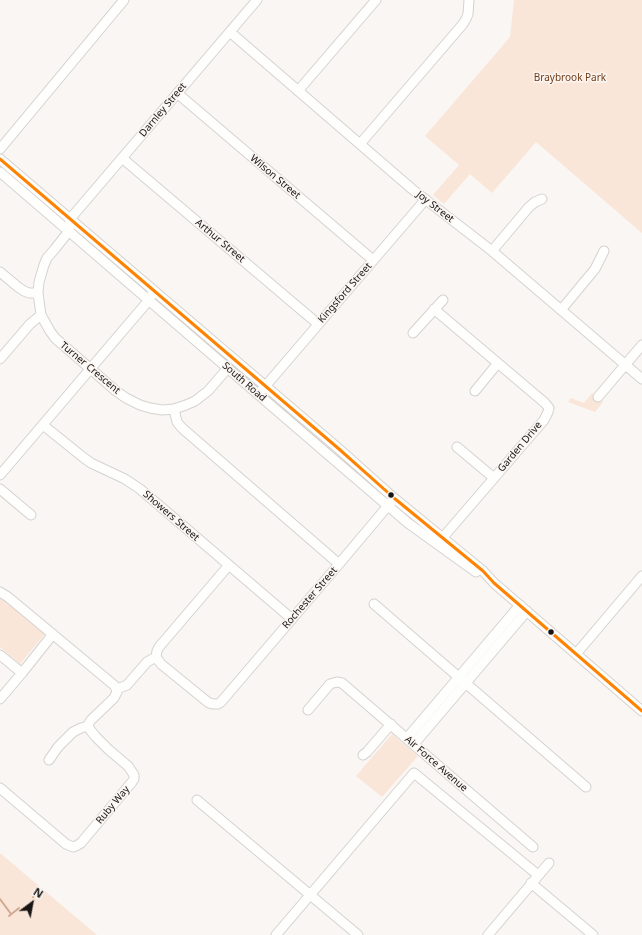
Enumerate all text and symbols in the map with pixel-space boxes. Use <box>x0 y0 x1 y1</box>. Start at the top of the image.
park label: Braybrook Park <box>534 72 606 84</box>
street label: Darnley Street <box>137 81 189 139</box>
street label: Wilson Street <box>247 152 303 202</box>
street label: Joy Street <box>414 189 456 225</box>
street label: Arthur Street <box>193 217 247 265</box>
street label: Kingsford Street <box>316 260 374 326</box>
street label: Turner Crescent <box>57 339 123 397</box>
street label: South Road <box>220 360 268 404</box>
street label: Garden Drive <box>495 419 545 475</box>
street label: Showers Street <box>140 488 202 544</box>
unlabelled marker <box>386 490 396 500</box>
street label: Rochester Street <box>280 565 340 631</box>
unlabelled marker <box>546 627 556 637</box>
street label: Air Force Avenue <box>402 734 470 794</box>
street label: Ruby Way <box>94 784 132 826</box>
north arrow <box>12 883 52 923</box>
text: N <box>31 884 46 901</box>

